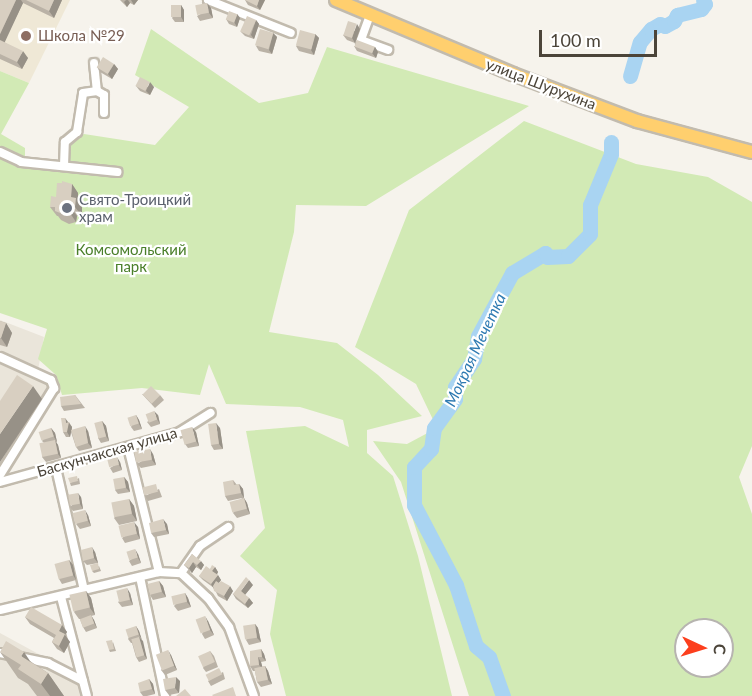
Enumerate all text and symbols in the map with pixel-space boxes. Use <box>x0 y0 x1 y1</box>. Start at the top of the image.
scale bar <box>542 18 660 56</box>
place label: Школа №29 <box>38 27 125 45</box>
marker: Школа №29 <box>19 29 33 43</box>
text: 100 m <box>550 29 601 51</box>
street label: улица Шурухина <box>483 55 599 113</box>
place label: Свято-Троицкий храм <box>79 190 191 225</box>
marker: Свято-Троицкий храм <box>60 201 74 215</box>
park label: Комсомольский парк <box>75 240 187 275</box>
water label: Мокрая Мечетка <box>440 290 510 410</box>
street label: Баскунчакская улица <box>35 423 179 481</box>
north arrow <box>674 618 734 678</box>
text: С <box>711 643 730 655</box>

